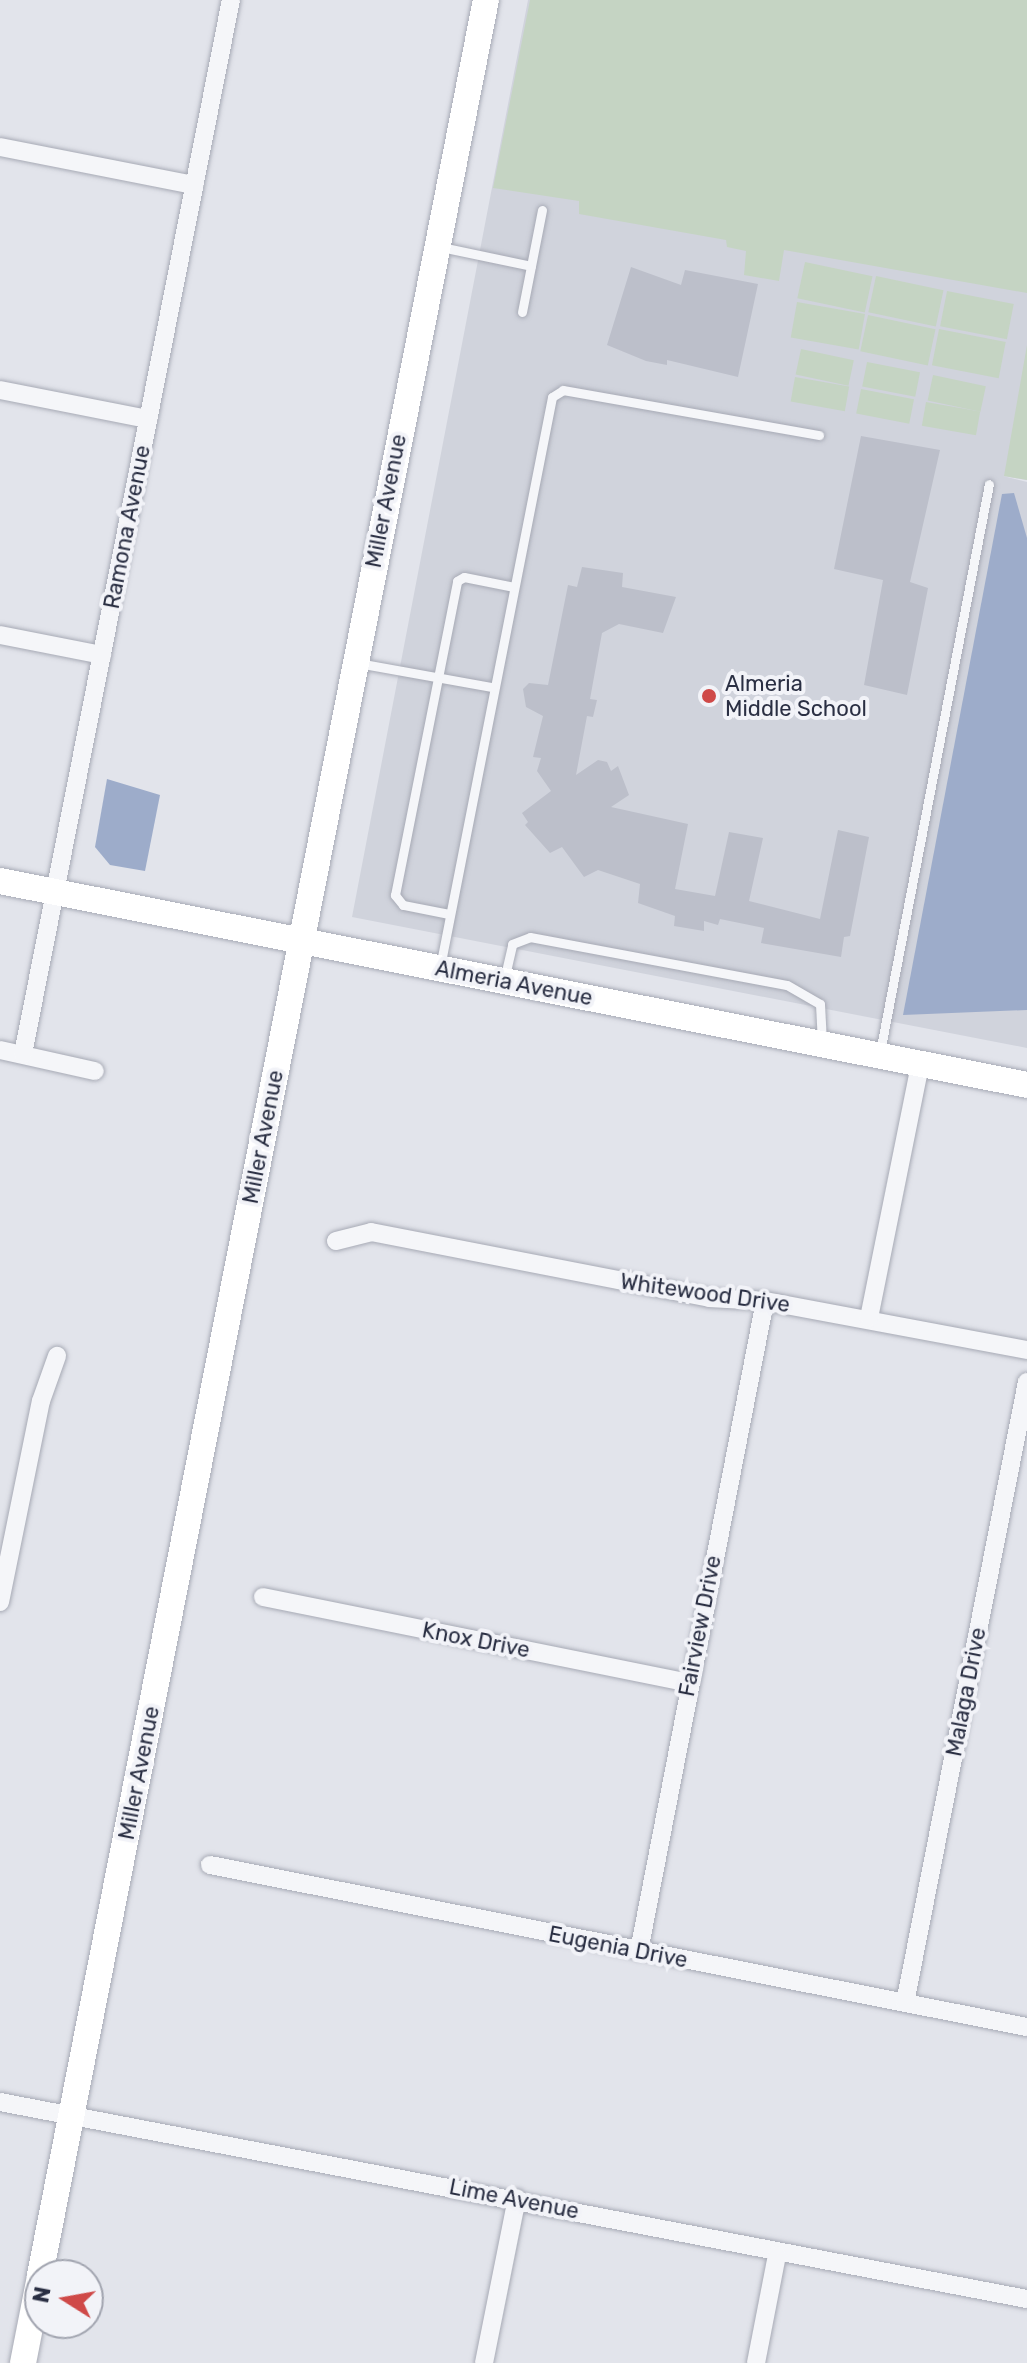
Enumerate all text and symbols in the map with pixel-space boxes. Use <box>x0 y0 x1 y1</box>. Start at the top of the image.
street label: Miller Avenue <box>360 431 412 571</box>
street label: Ramona Avenue <box>98 443 156 611</box>
place label: Almeria Middle School <box>725 670 867 722</box>
marker: Almeria Middle School <box>700 687 718 705</box>
street label: Almeria Avenue <box>433 955 595 1011</box>
street label: Miller Avenue <box>237 1067 289 1207</box>
street label: Whitewood Drive <box>619 1268 791 1318</box>
street label: Fairview Drive <box>673 1553 727 1699</box>
street label: Knox Drive <box>420 1617 532 1663</box>
street label: Malaga Drive <box>941 1625 991 1759</box>
street label: Miller Avenue <box>113 1703 165 1843</box>
street label: Eugenia Drive <box>546 1921 690 1973</box>
street label: Lime Avenue <box>447 2173 581 2225</box>
north arrow <box>24 2259 104 2339</box>
text: N <box>27 2284 57 2305</box>

